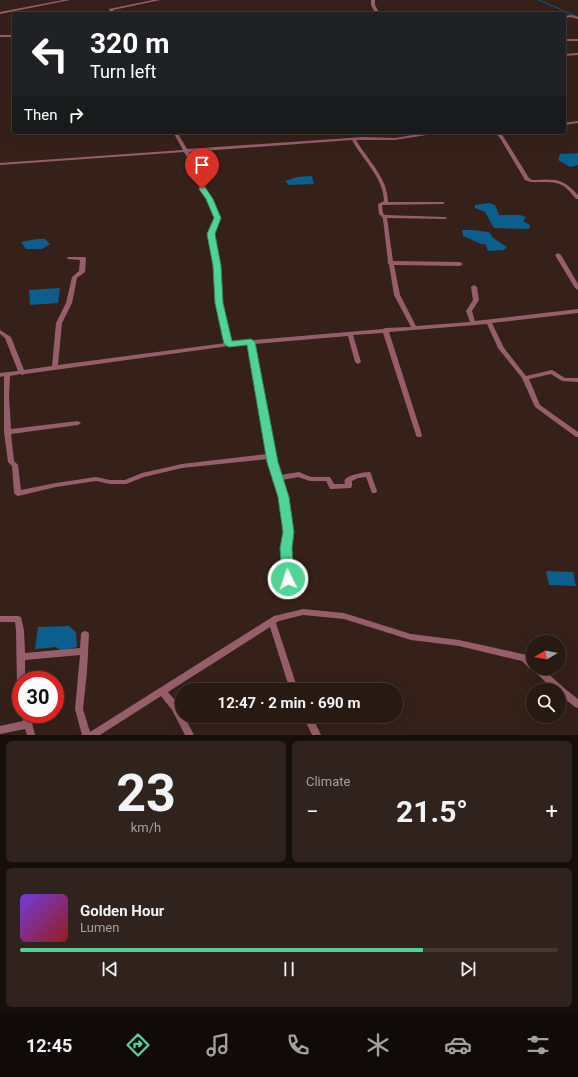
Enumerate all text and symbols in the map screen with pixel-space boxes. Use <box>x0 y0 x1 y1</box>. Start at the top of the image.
text: 320 m <box>90 27 169 60</box>
icon: left <box>24 28 76 80</box>
text: Turn left <box>90 61 156 82</box>
icon: right <box>65 104 87 126</box>
text: Then <box>24 106 57 124</box>
pin <box>185 148 219 189</box>
icon: arrive <box>191 154 213 176</box>
position arrow <box>267 558 309 600</box>
north arrow <box>526 635 566 675</box>
map controls <box>526 635 566 723</box>
speed limit sign: 30 <box>12 671 64 723</box>
button: search <box>526 683 566 723</box>
text: 12:47 · 2 min · 690 m <box>218 694 360 712</box>
text: 23 <box>116 763 176 824</box>
text: Climate <box>306 774 350 789</box>
text: 21.5° <box>396 794 468 829</box>
text: − <box>306 799 319 824</box>
text: + <box>546 799 558 824</box>
text: km/h <box>131 820 161 835</box>
text: Golden Hour <box>80 902 164 920</box>
text: Lumen <box>80 920 119 935</box>
icon: previous <box>99 958 121 980</box>
icon: pause <box>278 958 300 980</box>
icon: next <box>457 958 479 980</box>
icon: directions <box>124 1031 152 1059</box>
icon: music <box>204 1031 232 1059</box>
icon: phone <box>284 1031 312 1059</box>
icon: climate <box>364 1031 392 1059</box>
icon: car <box>444 1031 472 1059</box>
icon: filters <box>524 1031 552 1059</box>
text: 12:45 <box>26 1035 72 1056</box>

